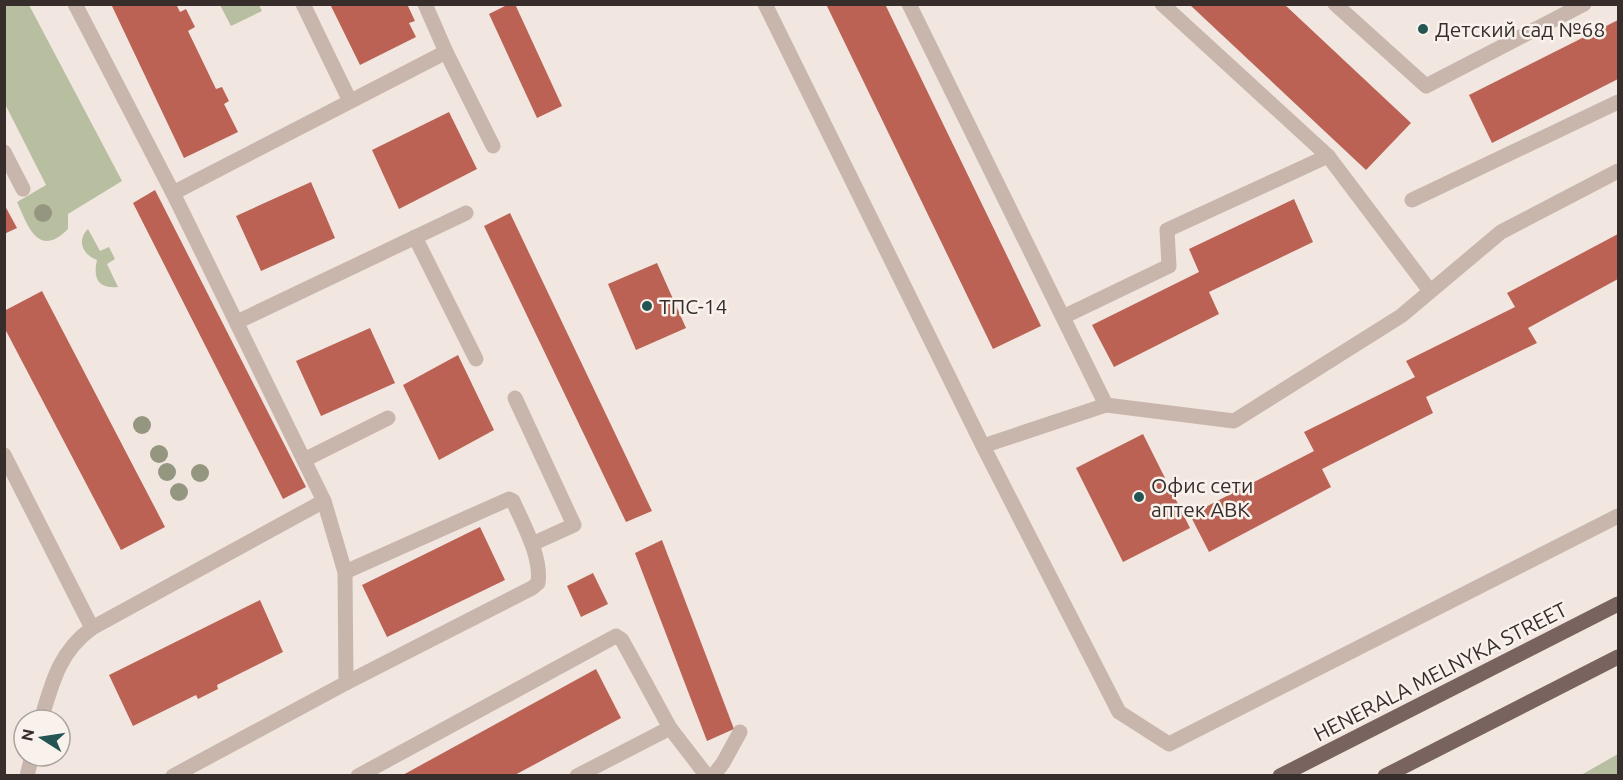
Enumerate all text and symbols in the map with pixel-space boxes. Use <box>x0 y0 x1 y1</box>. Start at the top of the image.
place label: Детский сад №68 <box>1435 17 1605 41</box>
marker: Детский сад №68 <box>1416 22 1430 36</box>
place label: ТПС-14 <box>659 294 727 318</box>
marker: ТПС-14 <box>640 299 654 313</box>
place label: Офис сети аптек АВК <box>1151 473 1253 521</box>
marker: Офис сети аптек АВК <box>1132 490 1146 504</box>
street label: HENERALA MELNYKA STREET <box>1309 596 1571 745</box>
north arrow <box>12 708 72 768</box>
text: N <box>17 727 37 743</box>

